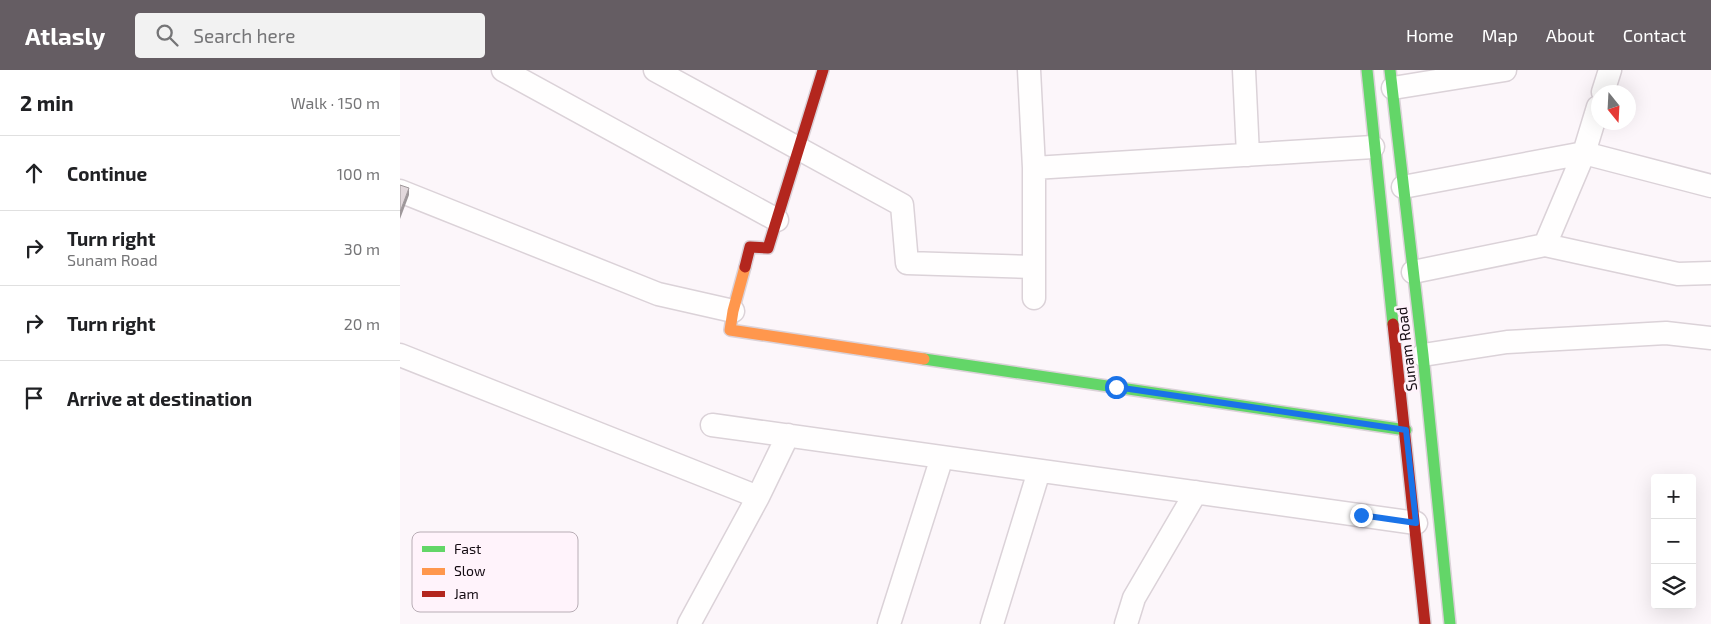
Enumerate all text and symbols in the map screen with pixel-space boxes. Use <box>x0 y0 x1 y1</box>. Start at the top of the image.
search box <box>135 13 485 58</box>
text: Atlasly <box>25 21 105 50</box>
icon: search <box>153 21 181 49</box>
text: Search here <box>193 24 295 47</box>
text: Home <box>1406 24 1454 46</box>
text: Map <box>1482 24 1518 46</box>
text: About <box>1546 24 1595 46</box>
text: Contact <box>1623 24 1686 46</box>
north arrow <box>1591 85 1636 130</box>
text: 2 min <box>20 90 74 115</box>
text: Walk · 150 m <box>290 93 380 112</box>
icon: ahead <box>20 159 48 187</box>
text: Continue <box>67 162 147 185</box>
text: 100 m <box>337 164 380 183</box>
text: Turn right <box>67 227 155 250</box>
icon: right <box>20 234 48 262</box>
text: 30 m <box>344 239 380 258</box>
text: Sunam Road <box>67 250 158 269</box>
street label: Sunam Road <box>1392 306 1420 392</box>
icon: right <box>20 309 48 337</box>
text: Turn right <box>67 312 155 335</box>
text: 20 m <box>344 314 380 333</box>
route start <box>1105 376 1128 399</box>
icon: arrive <box>20 384 48 412</box>
text: Arrive at destination <box>67 387 252 410</box>
map controls <box>1651 474 1696 609</box>
button: + <box>1651 474 1696 519</box>
route end <box>1350 504 1373 527</box>
button: − <box>1651 519 1696 564</box>
legend <box>412 532 578 612</box>
text: Fast <box>454 540 481 557</box>
text: Slow <box>454 562 486 579</box>
button: layers <box>1651 564 1696 609</box>
text: Jam <box>454 585 479 602</box>

